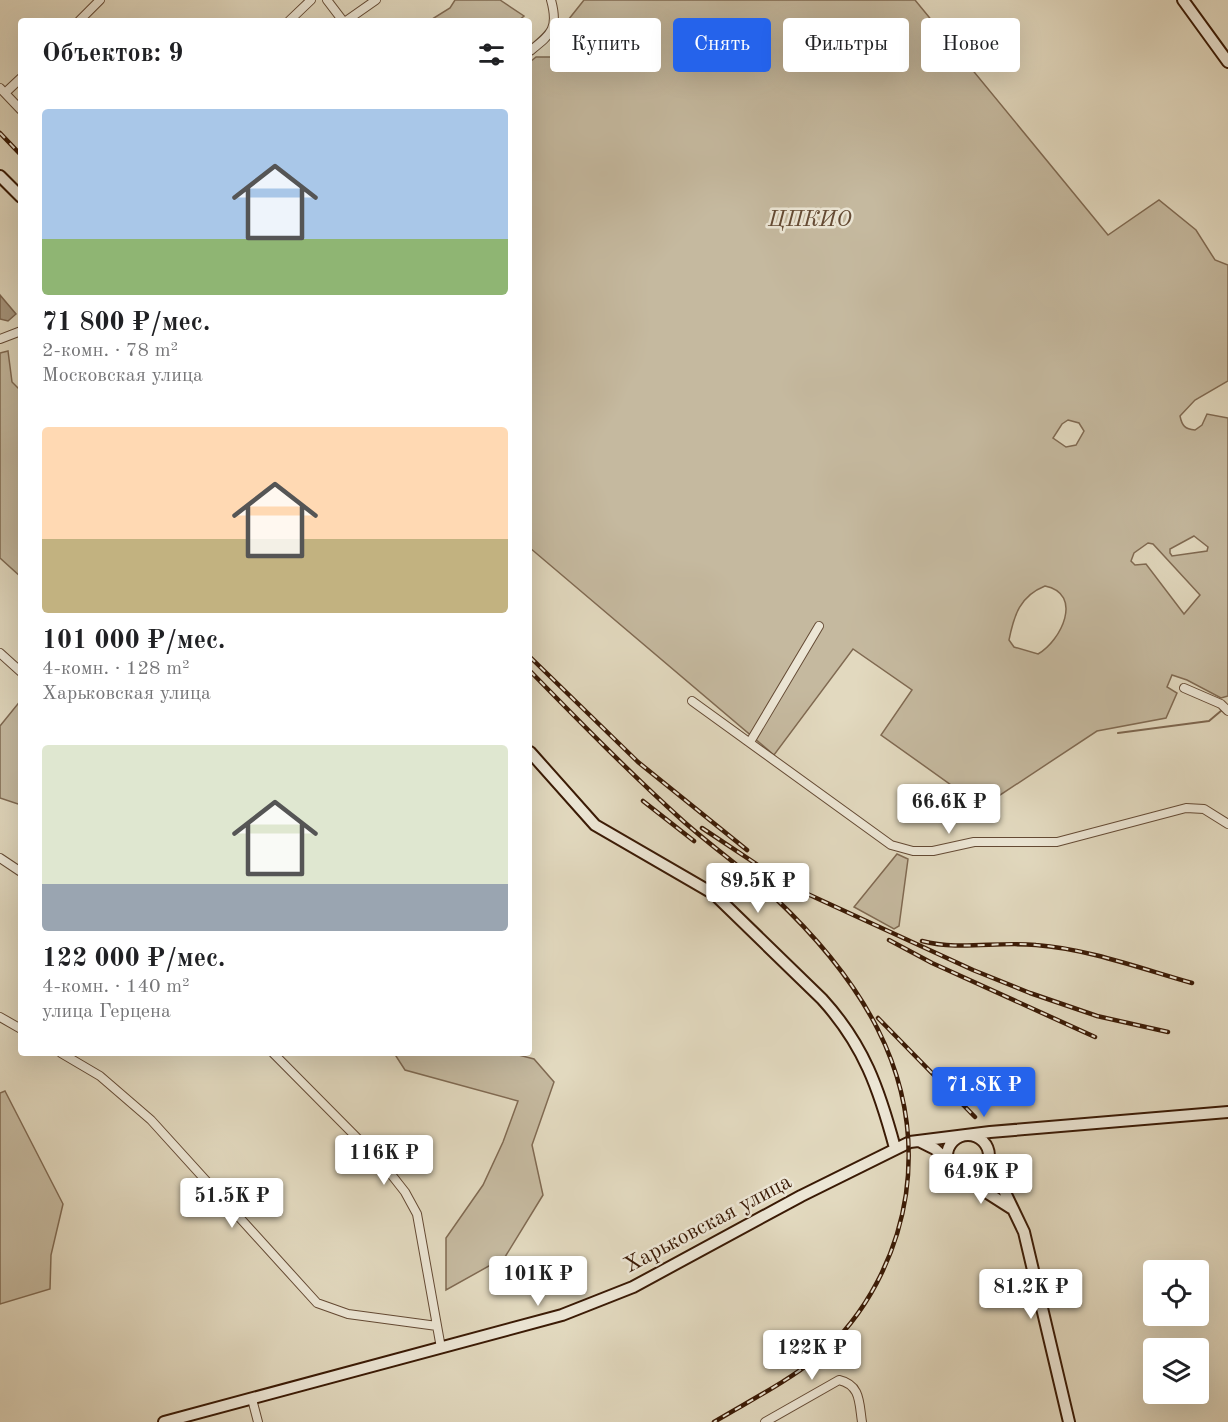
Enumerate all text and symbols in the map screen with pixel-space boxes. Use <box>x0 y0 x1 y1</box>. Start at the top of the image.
chip: Купить <box>550 18 661 72</box>
chip: Снять <box>673 18 771 72</box>
chip: Фильтры <box>783 18 909 72</box>
chip: Новое <box>921 18 1020 72</box>
icon: filters <box>475 38 508 71</box>
text: Объектов: 9 <box>42 41 183 67</box>
icon: home <box>221 148 329 256</box>
park label: ЦПКИО <box>767 209 852 231</box>
text: 71 800 ₽/мес. <box>42 310 210 336</box>
text: 2-комн. · 78 m² <box>42 341 178 361</box>
text: Московская улица <box>42 366 203 386</box>
icon: home <box>221 466 329 574</box>
text: 101 000 ₽/мес. <box>42 628 225 654</box>
text: 4-комн. · 128 m² <box>42 659 190 679</box>
text: Харьковская улица <box>42 684 211 704</box>
icon: home <box>221 784 329 892</box>
pin: 66.6K ₽ <box>894 784 1004 835</box>
text: 66.6K ₽ <box>911 793 987 813</box>
pin: 89.5K ₽ <box>703 863 813 914</box>
text: 89.5K ₽ <box>720 872 796 892</box>
text: 122 000 ₽/мес. <box>42 946 225 972</box>
text: 4-комн. · 140 m² <box>42 977 190 997</box>
text: улица Герцена <box>42 1002 171 1022</box>
pin: 71.8K ₽ <box>929 1067 1039 1118</box>
text: 71.8K ₽ <box>946 1076 1022 1096</box>
pin: 116K ₽ <box>335 1135 433 1186</box>
text: 116K ₽ <box>349 1144 419 1164</box>
pin: 64.9K ₽ <box>926 1154 1036 1205</box>
text: 64.9K ₽ <box>943 1163 1019 1183</box>
street label: Харьковская улица <box>621 1171 795 1277</box>
pin: 51.5K ₽ <box>177 1178 287 1229</box>
text: 51.5K ₽ <box>194 1187 270 1207</box>
pin: 101K ₽ <box>489 1256 587 1307</box>
map controls <box>1143 1260 1209 1404</box>
button: locate <box>1143 1260 1209 1326</box>
text: 101K ₽ <box>503 1265 573 1285</box>
pin: 81.2K ₽ <box>976 1269 1086 1320</box>
text: 81.2K ₽ <box>993 1278 1069 1298</box>
pin: 122K ₽ <box>763 1330 861 1381</box>
button: layers <box>1143 1338 1209 1404</box>
text: 122K ₽ <box>777 1339 847 1359</box>

